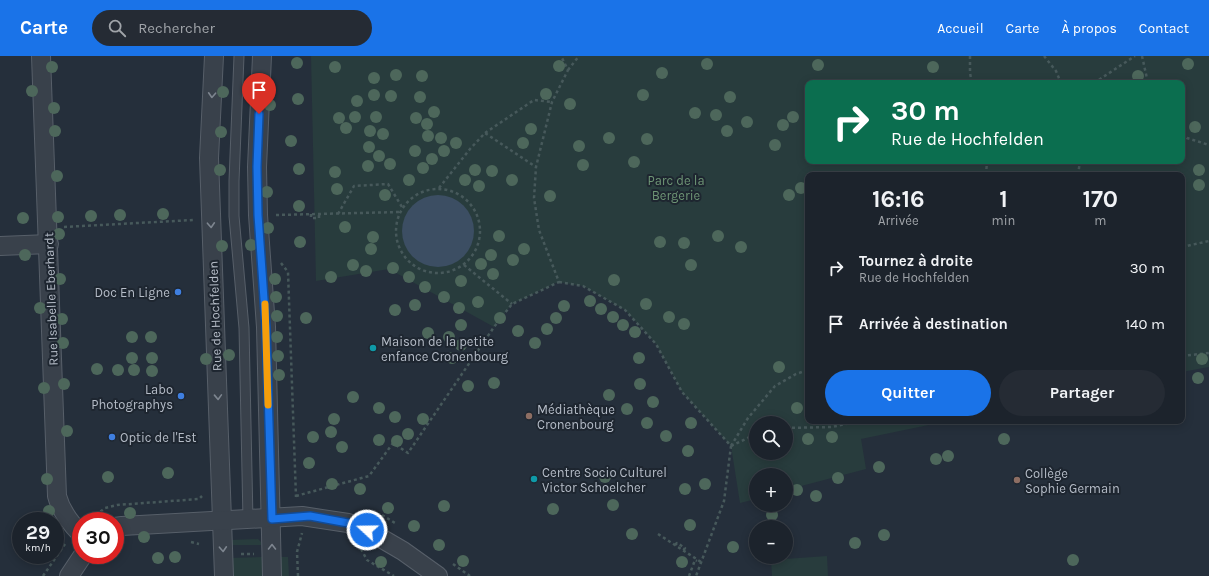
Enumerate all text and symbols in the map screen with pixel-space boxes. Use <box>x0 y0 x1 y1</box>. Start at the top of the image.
search box <box>92 10 372 46</box>
text: Carte <box>20 17 68 39</box>
icon: search <box>106 17 128 39</box>
text: Rechercher <box>138 19 215 37</box>
text: Accueil <box>937 20 984 37</box>
text: Carte <box>1006 20 1039 37</box>
text: À propos <box>1061 20 1117 37</box>
text: Contact <box>1139 20 1189 37</box>
pin <box>242 73 276 114</box>
icon: arrive <box>248 79 270 101</box>
one-way arrow <box>208 92 217 98</box>
text: 30 m <box>891 94 960 127</box>
icon: right <box>825 96 877 148</box>
text: Rue de Hochfelden <box>891 128 1044 150</box>
park label: Parc de la Bergerie <box>647 173 705 203</box>
text: 16:16 <box>872 185 925 213</box>
text: 1 <box>999 185 1008 213</box>
text: 170 <box>1082 185 1118 213</box>
text: Arrivée <box>878 213 919 228</box>
text: min <box>992 213 1015 228</box>
text: m <box>1094 213 1106 228</box>
one-way arrow <box>207 222 215 228</box>
street label: Rue Isabelle Eberhardt <box>41 232 61 366</box>
text: Tournez à droite <box>859 252 973 270</box>
icon: right <box>825 257 847 279</box>
text: 30 m <box>1130 259 1165 277</box>
street label: Rue de Hochfelden <box>206 261 224 371</box>
text: Rue de Hochfelden <box>859 270 969 285</box>
place label: Doc En Ligne <box>94 285 170 300</box>
marker: Doc En Ligne <box>173 287 183 297</box>
icon: arrive <box>825 313 847 335</box>
text: Arrivée à destination <box>859 315 1008 333</box>
text: 140 m <box>1125 315 1165 333</box>
place label: Maison de la petite enfance Cronenbourg <box>381 334 509 364</box>
marker: Maison de la petite enfance Cronenbourg <box>368 343 378 353</box>
button: Quitter <box>825 370 991 416</box>
button: Partager <box>999 370 1165 416</box>
place label: Labo Photographys <box>91 382 173 412</box>
marker: Labo Photographys <box>176 391 186 401</box>
one-way arrow <box>214 394 222 400</box>
place label: Médiathèque Cronenbourg <box>537 402 615 432</box>
marker: Médiathèque Cronenbourg <box>524 411 534 421</box>
map controls <box>749 416 793 564</box>
button: search <box>749 416 793 460</box>
place label: Optic de l'Est <box>120 430 197 445</box>
marker: Optic de l'Est <box>107 432 117 442</box>
place label: Centre Socio Culturel Victor Schoelcher <box>542 465 667 495</box>
place label: Collège Sophie Germain <box>1025 466 1120 496</box>
button: + <box>749 468 793 512</box>
marker: Centre Socio Culturel Victor Schoelcher <box>529 474 539 484</box>
marker: Collège Sophie Germain <box>1012 475 1022 485</box>
position arrow <box>346 509 388 551</box>
speed limit sign: 30 <box>72 512 124 564</box>
button: − <box>749 520 793 564</box>
text: 29 <box>26 521 50 544</box>
text: km/h <box>25 542 51 554</box>
one-way arrow <box>268 544 276 550</box>
one-way arrow <box>219 546 227 552</box>

